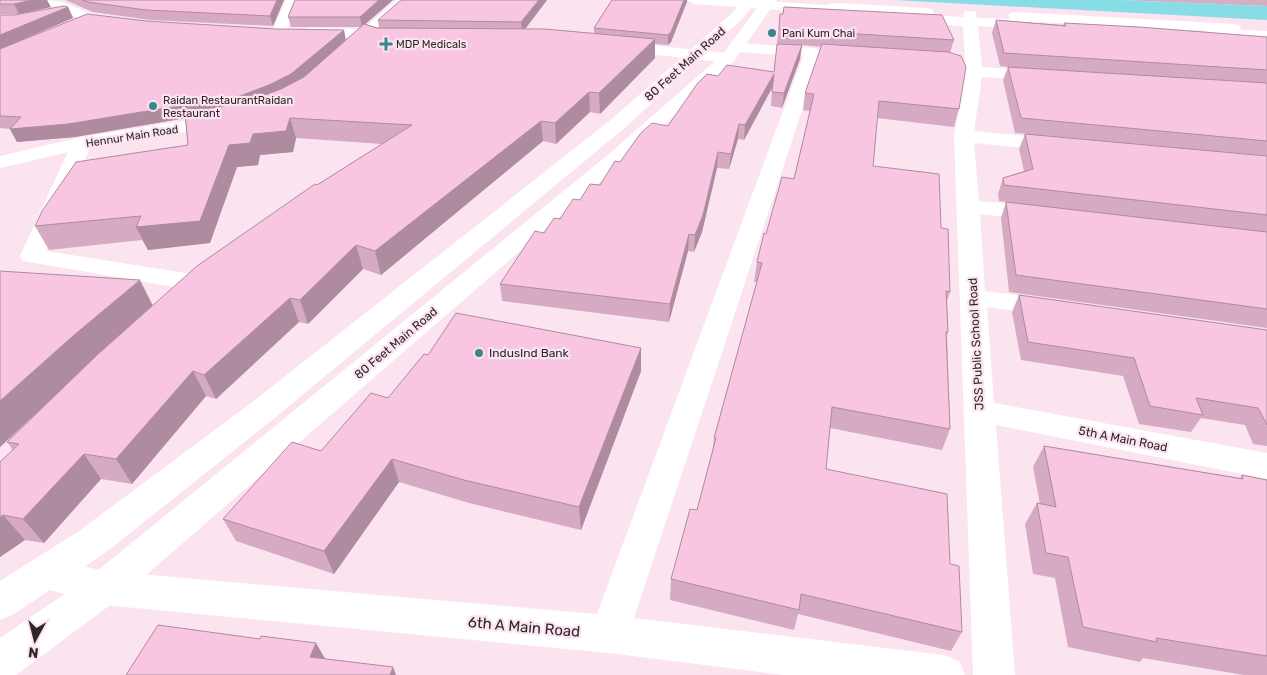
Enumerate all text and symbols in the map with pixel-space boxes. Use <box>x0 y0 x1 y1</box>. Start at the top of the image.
street label: 80 Feet Main Road <box>642 24 728 104</box>
marker: Pani Kum Chai <box>766 27 778 39</box>
place label: Pani Kum Chai <box>782 27 855 40</box>
marker: MDP Medicals <box>380 38 392 50</box>
place label: MDP Medicals <box>396 38 467 51</box>
place label: Raidan RestaurantRaidan Restaurant <box>163 94 293 120</box>
marker: Raidan RestaurantRaidan Restaurant <box>147 100 159 112</box>
street label: Hennur Main Road <box>85 123 179 150</box>
street label: JSS Public School Road <box>966 278 986 410</box>
street label: 80 Feet Main Road <box>352 304 440 382</box>
place label: IndusInd Bank <box>489 346 570 360</box>
marker: IndusInd Bank <box>473 347 485 359</box>
street label: 5th A Main Road <box>1077 424 1169 454</box>
street label: 6th A Main Road <box>467 613 581 641</box>
north arrow <box>10 615 60 665</box>
text: N <box>27 643 40 661</box>

